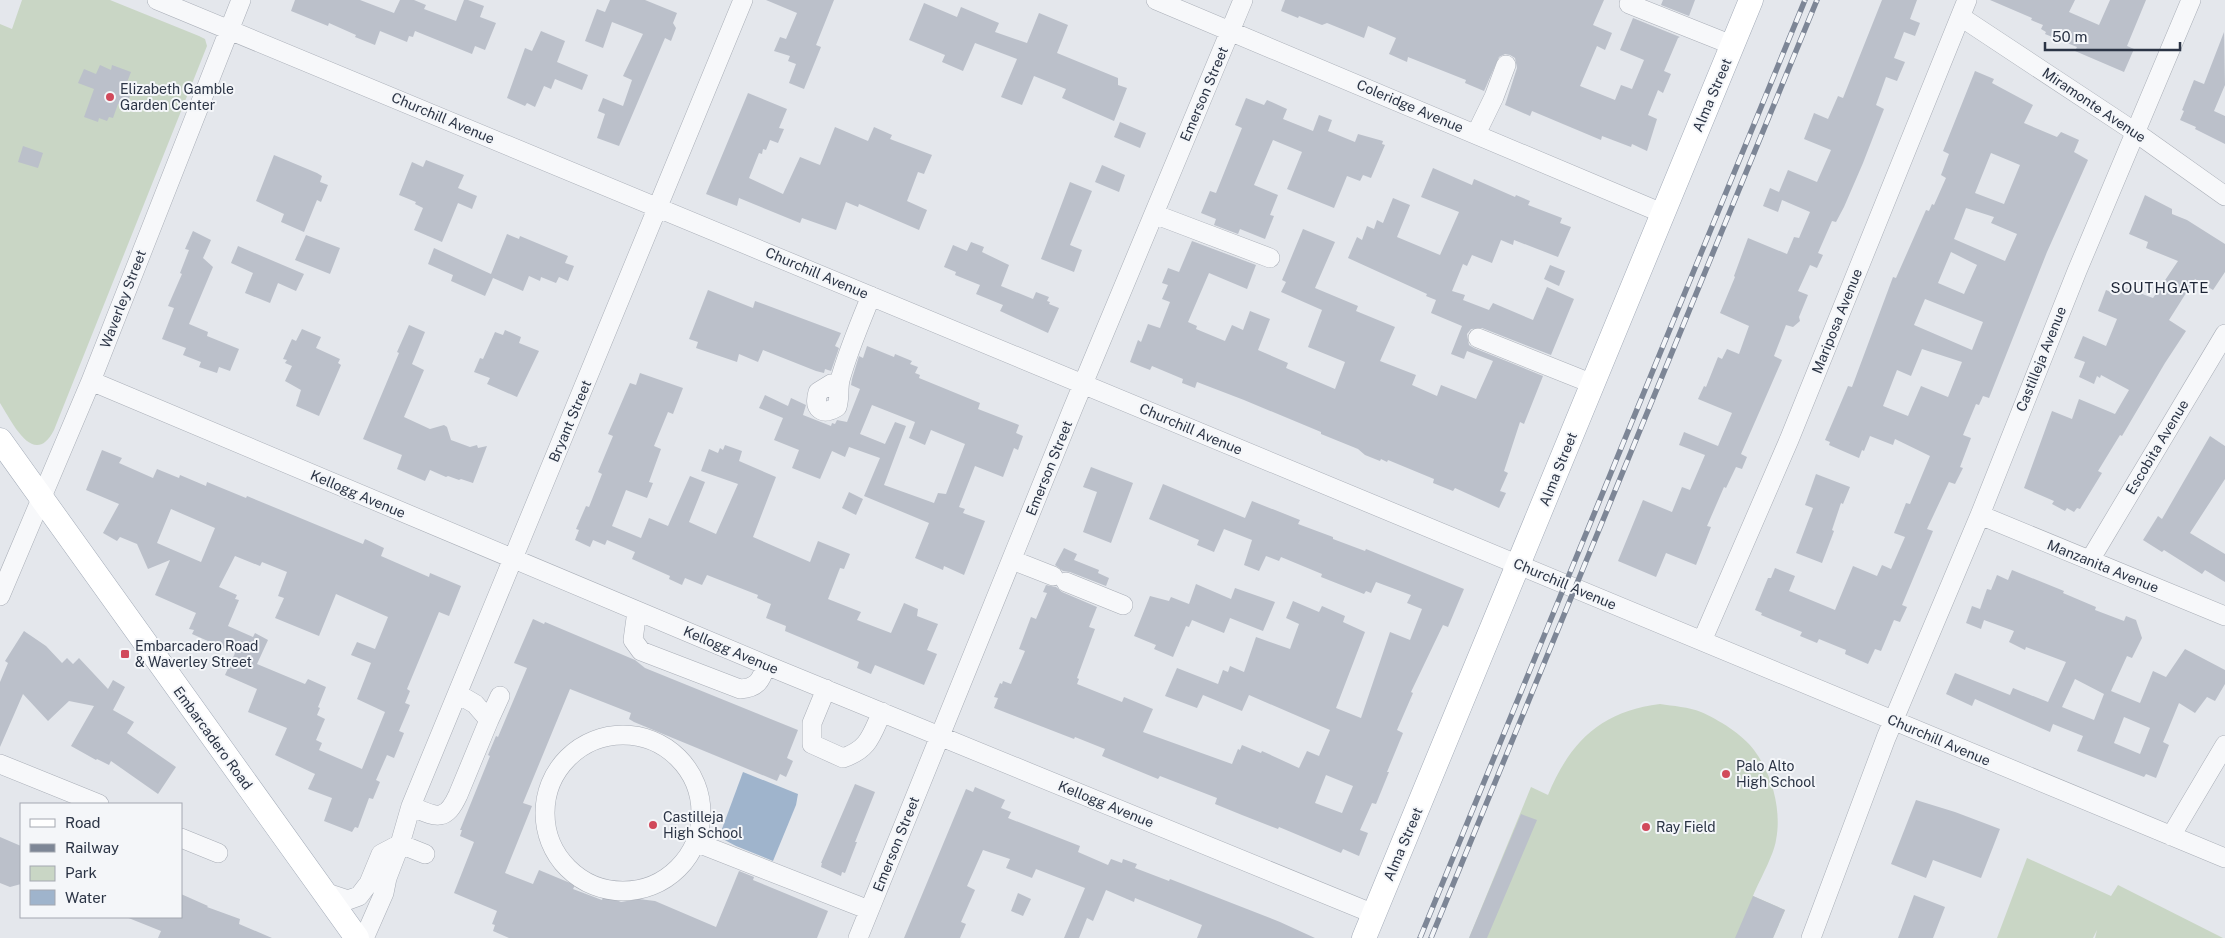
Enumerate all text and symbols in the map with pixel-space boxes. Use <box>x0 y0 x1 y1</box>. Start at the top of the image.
scale bar <box>2045 20 2180 52</box>
text: 50 m <box>2052 28 2087 45</box>
street label: Emerson Street <box>1177 44 1231 144</box>
street label: Alma Street <box>1689 56 1735 134</box>
street label: Miramonte Avenue <box>2039 64 2149 146</box>
street label: Coleridge Avenue <box>1354 76 1466 136</box>
place label: Elizabeth Gamble Garden Center <box>120 81 234 113</box>
street label: Churchill Avenue <box>389 89 497 147</box>
marker: Elizabeth Gamble Garden Center <box>104 91 116 103</box>
street label: Churchill Avenue <box>763 244 871 302</box>
street label: Waverley Street <box>97 248 149 350</box>
street label: Mariposa Avenue <box>1809 266 1865 376</box>
district label: SOUTHGATE <box>2110 279 2210 296</box>
street label: Castilleja Avenue <box>2013 304 2069 414</box>
street label: Bryant Street <box>546 378 594 464</box>
street label: Escobita Avenue <box>2122 397 2192 497</box>
street label: Churchill Avenue <box>1137 400 1245 458</box>
street label: Emerson Street <box>1023 418 1075 518</box>
street label: Alma Street <box>1536 430 1580 508</box>
street label: Kellogg Avenue <box>308 467 408 521</box>
street label: Manzanita Avenue <box>2045 536 2161 596</box>
street label: Churchill Avenue <box>1511 555 1619 613</box>
street label: Kellogg Avenue <box>681 623 781 677</box>
place label: Embarcadero Road & Waverley Street <box>135 638 258 670</box>
marker: Embarcadero Road & Waverley Street <box>119 648 131 660</box>
street label: Embarcadero Road <box>170 683 256 793</box>
street label: Churchill Avenue <box>1885 711 1993 769</box>
place label: Palo Alto High School <box>1736 758 1815 790</box>
marker: Palo Alto High School <box>1720 768 1732 780</box>
street label: Kellogg Avenue <box>1056 778 1156 830</box>
street label: Emerson Street <box>870 794 922 894</box>
legend <box>20 803 182 918</box>
street label: Alma Street <box>1380 805 1426 883</box>
place label: Castilleja High School <box>663 809 742 841</box>
text: Road <box>65 814 101 831</box>
marker: Castilleja High School <box>647 819 659 831</box>
place label: Ray Field <box>1656 819 1716 835</box>
marker: Ray Field <box>1640 821 1652 833</box>
text: Railway <box>65 839 119 856</box>
text: Park <box>65 864 97 881</box>
text: Water <box>65 889 107 906</box>

